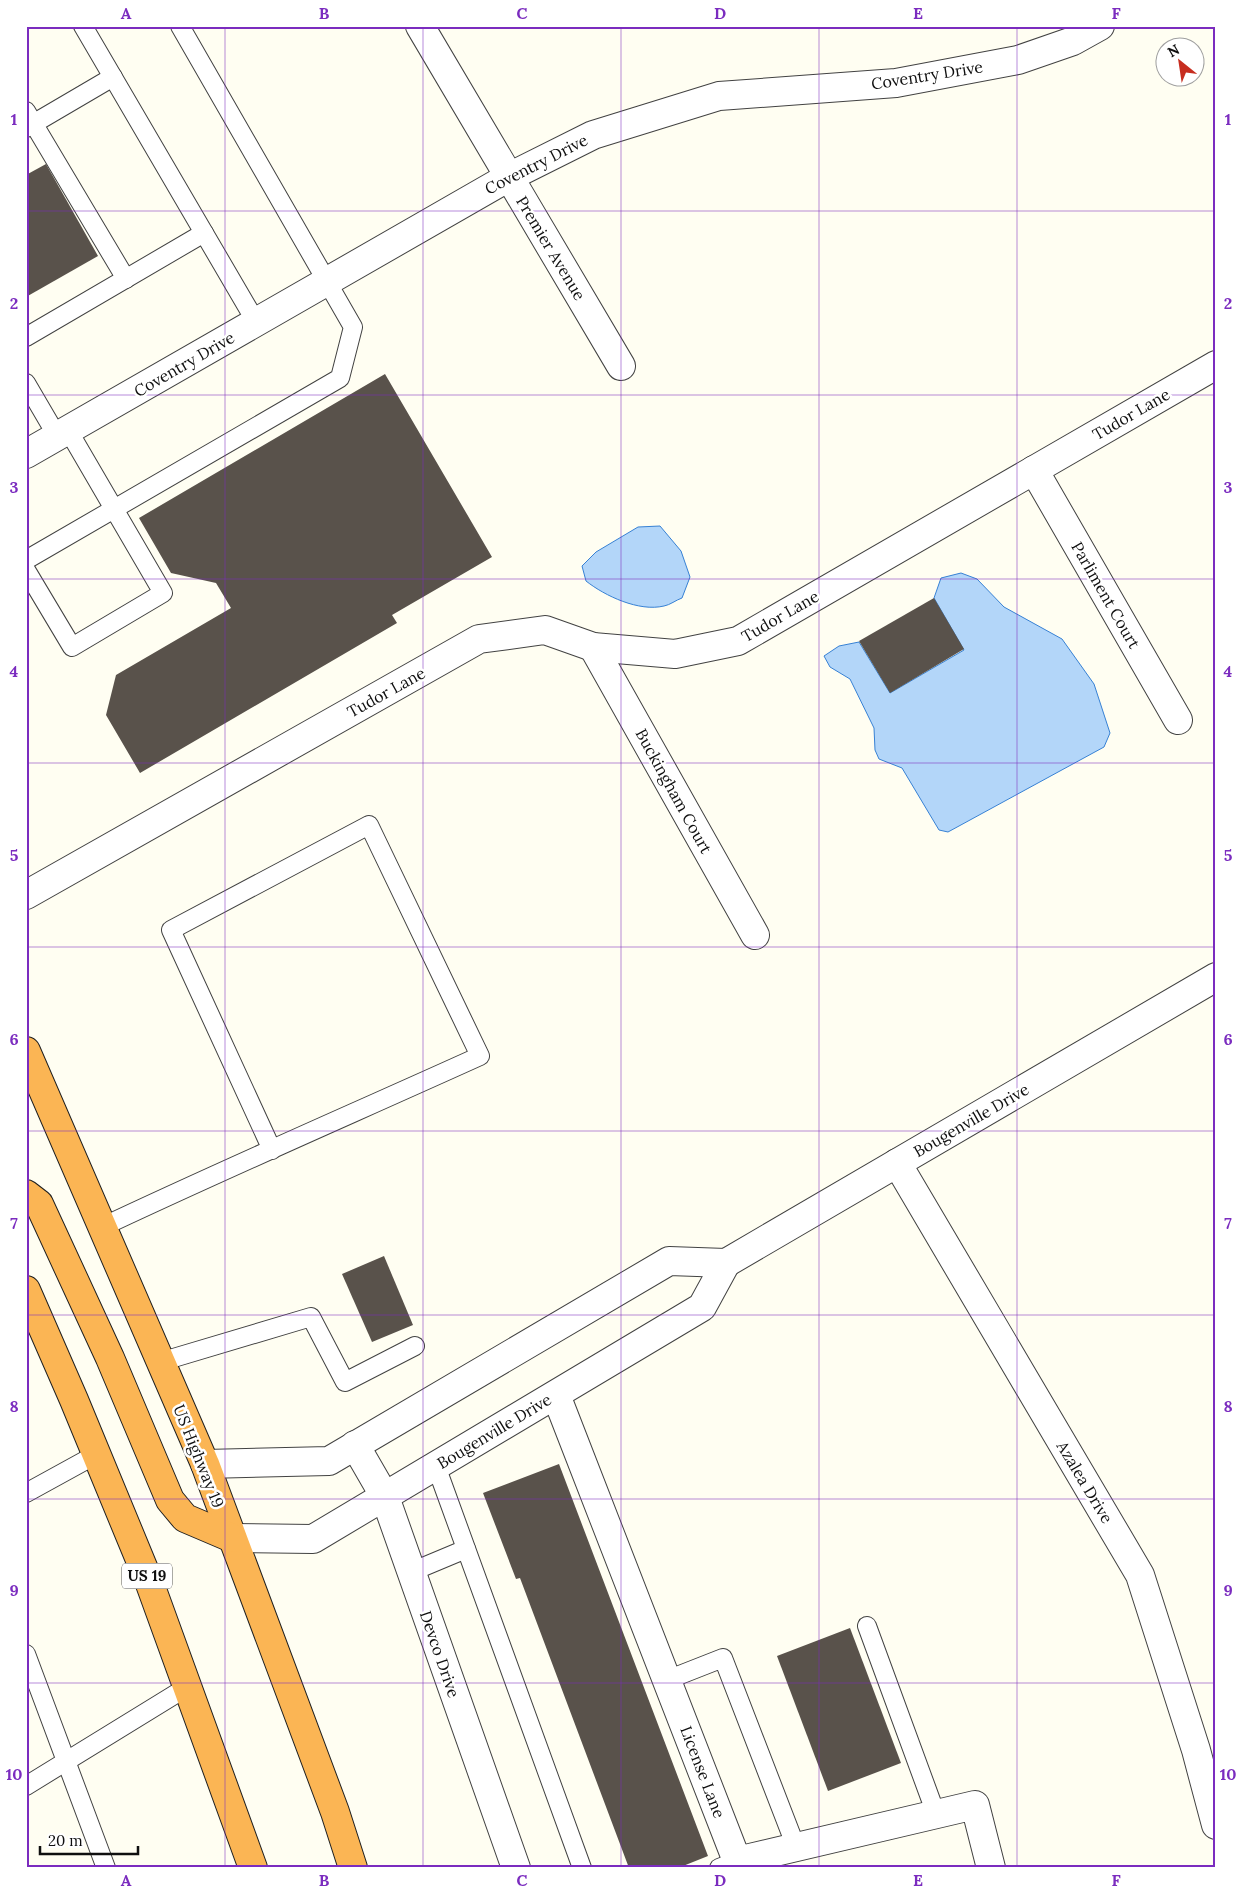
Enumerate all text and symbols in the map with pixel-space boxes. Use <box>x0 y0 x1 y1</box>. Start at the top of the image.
text: A <box>121 3 132 23</box>
text: B <box>319 3 330 23</box>
text: C <box>516 3 528 23</box>
text: D <box>714 3 726 23</box>
text: E <box>913 3 923 23</box>
text: F <box>1111 3 1121 23</box>
north arrow <box>1154 38 1204 88</box>
text: N <box>1164 40 1183 61</box>
street label: Coventry Drive <box>870 56 985 94</box>
text: 1 <box>11 109 17 129</box>
text: 1 <box>1225 109 1231 129</box>
street label: Coventry Drive <box>481 129 591 199</box>
street label: Premier Avenue <box>512 192 590 304</box>
text: 2 <box>10 293 18 313</box>
text: 2 <box>1224 293 1232 313</box>
street label: Coventry Drive <box>130 327 238 401</box>
street label: Tudor Lane <box>1089 384 1173 444</box>
text: 3 <box>10 477 19 497</box>
text: 3 <box>1224 477 1233 497</box>
street label: Parliment Court <box>1067 538 1145 653</box>
street label: Tudor Lane <box>738 586 822 646</box>
text: 4 <box>10 661 19 681</box>
text: 4 <box>1224 661 1233 681</box>
street label: Tudor Lane <box>344 662 429 722</box>
street label: Buckingham Court <box>631 725 717 858</box>
text: 5 <box>10 845 19 865</box>
text: 5 <box>1224 845 1233 865</box>
text: 6 <box>9 1029 19 1049</box>
text: 6 <box>1223 1029 1233 1049</box>
street label: Bougenville Drive <box>910 1079 1033 1161</box>
text: 7 <box>10 1213 18 1233</box>
text: 7 <box>1224 1213 1232 1233</box>
street label: Bougenville Drive <box>433 1389 555 1473</box>
text: 8 <box>9 1396 19 1416</box>
text: 8 <box>1223 1396 1233 1416</box>
street label: US Highway 19 <box>169 1402 229 1510</box>
street label: Azalea Drive <box>1052 1436 1118 1527</box>
road number: US 19 <box>122 1564 172 1588</box>
text: 9 <box>9 1580 19 1600</box>
text: 9 <box>1223 1580 1233 1600</box>
street label: Devco Drive <box>416 1608 464 1700</box>
street label: License Lane <box>676 1723 730 1821</box>
text: 10 <box>6 1764 22 1784</box>
text: 10 <box>1220 1764 1236 1784</box>
scale bar <box>40 1824 138 1856</box>
text: 20 m <box>48 1831 83 1850</box>
text: A <box>121 1870 132 1890</box>
text: B <box>319 1870 330 1890</box>
text: C <box>516 1870 528 1890</box>
text: D <box>714 1870 726 1890</box>
text: E <box>913 1870 923 1890</box>
text: F <box>1111 1870 1121 1890</box>

